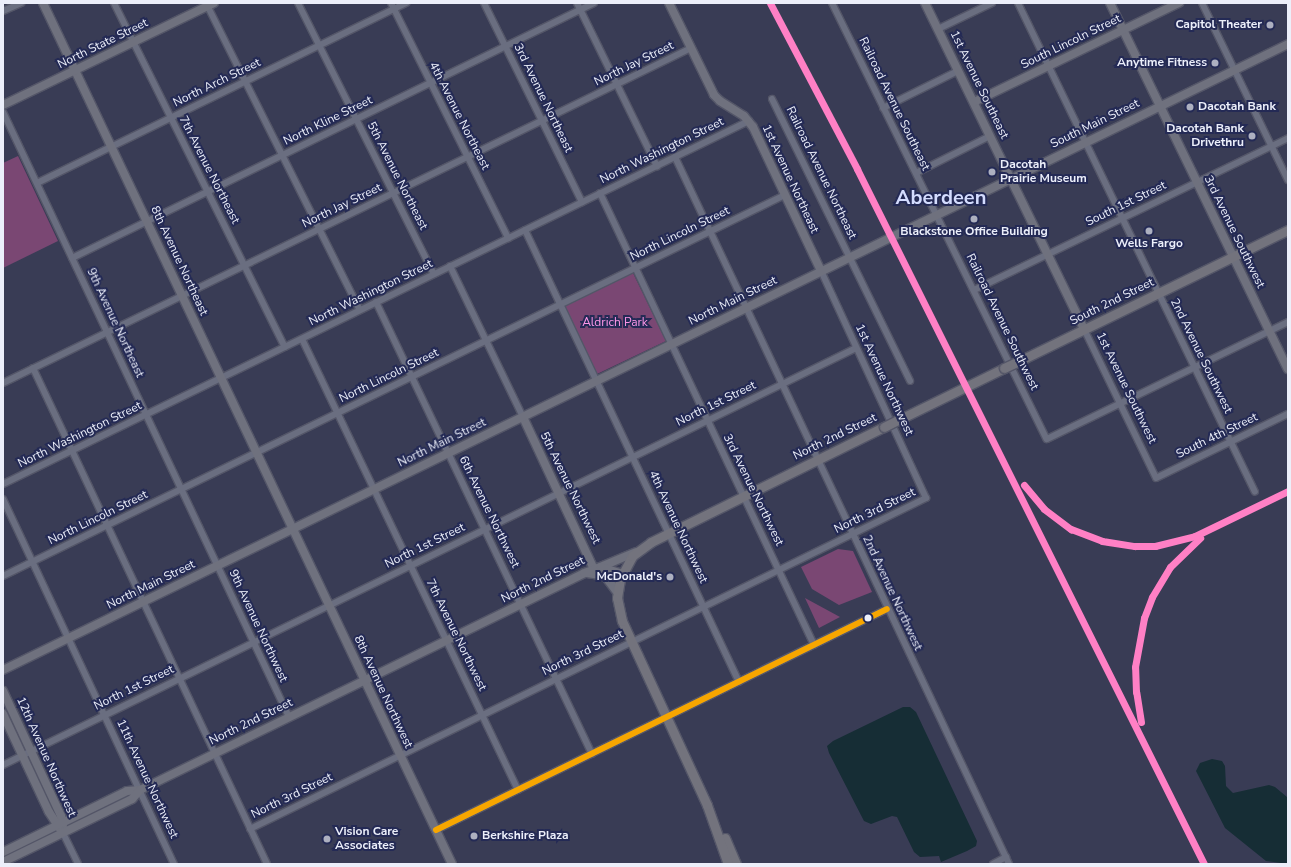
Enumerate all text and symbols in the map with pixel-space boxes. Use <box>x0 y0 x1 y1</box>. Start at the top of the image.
street label: South Lincoln Street <box>1019 12 1123 72</box>
street label: North State Street <box>56 16 150 72</box>
place label: Capitol Theater <box>1175 18 1262 32</box>
marker: Capitol Theater <box>1265 20 1275 30</box>
street label: 1st Avenue Southeast <box>947 29 1011 141</box>
street label: Railroad Avenue Southeast <box>855 35 933 173</box>
street label: North Jay Street <box>592 39 676 89</box>
street label: 3rd Avenue Northeast <box>510 41 576 155</box>
street label: North Arch Street <box>171 56 263 110</box>
place label: Anytime Fitness <box>1117 56 1207 70</box>
marker: Anytime Fitness <box>1210 58 1220 68</box>
street label: 4th Avenue Northeast <box>426 60 492 172</box>
street label: North Kline Street <box>281 93 375 149</box>
street label: South Main Street <box>1048 96 1142 152</box>
place label: Dacotah Bank <box>1198 100 1276 114</box>
marker: Dacotah Bank <box>1185 102 1195 112</box>
street label: Railroad Avenue Northeast <box>783 104 859 242</box>
street label: 7th Avenue Northeast <box>176 114 242 226</box>
street label: North Washington Street <box>598 115 726 187</box>
street label: 5th Avenue Northeast <box>364 120 430 232</box>
place label: Dacotah Bank Drivethru <box>1166 122 1244 150</box>
street label: 1st Avenue Northeast <box>759 123 821 235</box>
marker: Dacotah Bank Drivethru <box>1247 131 1257 141</box>
place label: Dacotah Prairie Museum <box>1000 158 1087 186</box>
marker: Dacotah Prairie Museum <box>987 167 997 177</box>
street label: 3rd Avenue Southwest <box>1200 173 1268 291</box>
street label: South 1st Street <box>1083 178 1169 230</box>
street label: North Jay Street <box>300 181 384 231</box>
district label: Aberdeen <box>896 185 986 209</box>
street label: 8th Avenue Northeast <box>147 204 211 318</box>
street label: North Lincoln Street <box>628 204 732 264</box>
marker: Blackstone Office Building <box>969 214 979 224</box>
place label: Blackstone Office Building <box>900 225 1048 239</box>
marker: Wells Fargo <box>1144 226 1154 236</box>
place label: Wells Fargo <box>1115 237 1183 251</box>
street label: Railroad Avenue Southwest <box>963 251 1041 393</box>
street label: North Washington Street <box>307 257 435 329</box>
street label: 9th Avenue Northeast <box>83 266 147 380</box>
street label: North Main Street <box>687 273 779 329</box>
street label: South 2nd Street <box>1068 275 1156 329</box>
street label: 2nd Avenue Southwest <box>1167 296 1235 416</box>
park label: Aldrich Park <box>582 316 648 330</box>
street label: 1st Avenue Northwest <box>852 322 916 438</box>
street label: 1st Avenue Southwest <box>1093 330 1159 446</box>
street label: North Lincoln Street <box>337 346 441 406</box>
street label: North 1st Street <box>674 378 758 430</box>
street label: North Washington Street <box>16 399 144 471</box>
street label: South 4th Street <box>1174 410 1260 462</box>
street label: North 2nd Street <box>791 411 879 463</box>
street label: North Main Street <box>396 415 488 471</box>
street label: 5th Avenue Northwest <box>537 430 603 546</box>
street label: 3rd Avenue Northwest <box>720 432 786 548</box>
street label: 6th Avenue Northwest <box>456 454 522 570</box>
street label: 4th Avenue Northwest <box>646 468 710 586</box>
street label: North 3rd Street <box>832 485 918 537</box>
street label: North Lincoln Street <box>46 488 150 548</box>
street label: North 1st Street <box>383 520 467 572</box>
street label: 2nd Avenue Northwest <box>859 533 925 653</box>
street label: North 2nd Street <box>499 554 587 606</box>
street label: North Main Street <box>105 557 197 613</box>
street label: 9th Avenue Northwest <box>226 567 290 685</box>
place label: McDonald's <box>597 570 662 584</box>
marker: McDonald's <box>665 572 675 582</box>
street label: 7th Avenue Northwest <box>423 577 489 693</box>
unlabelled marker <box>863 613 873 623</box>
street label: North 3rd Street <box>540 627 626 679</box>
street label: 8th Avenue Northwest <box>351 633 415 751</box>
street label: North 1st Street <box>92 662 176 714</box>
street label: 12th Avenue Northwest <box>13 695 79 819</box>
street label: North 2nd Street <box>207 696 295 748</box>
street label: 11th Avenue Northwest <box>113 717 181 841</box>
street label: North 3rd Street <box>249 770 335 822</box>
place label: Vision Care Associates <box>335 825 398 853</box>
place label: Berkshire Plaza <box>482 829 568 843</box>
marker: Berkshire Plaza <box>469 831 479 841</box>
marker: Vision Care Associates <box>322 834 332 844</box>

